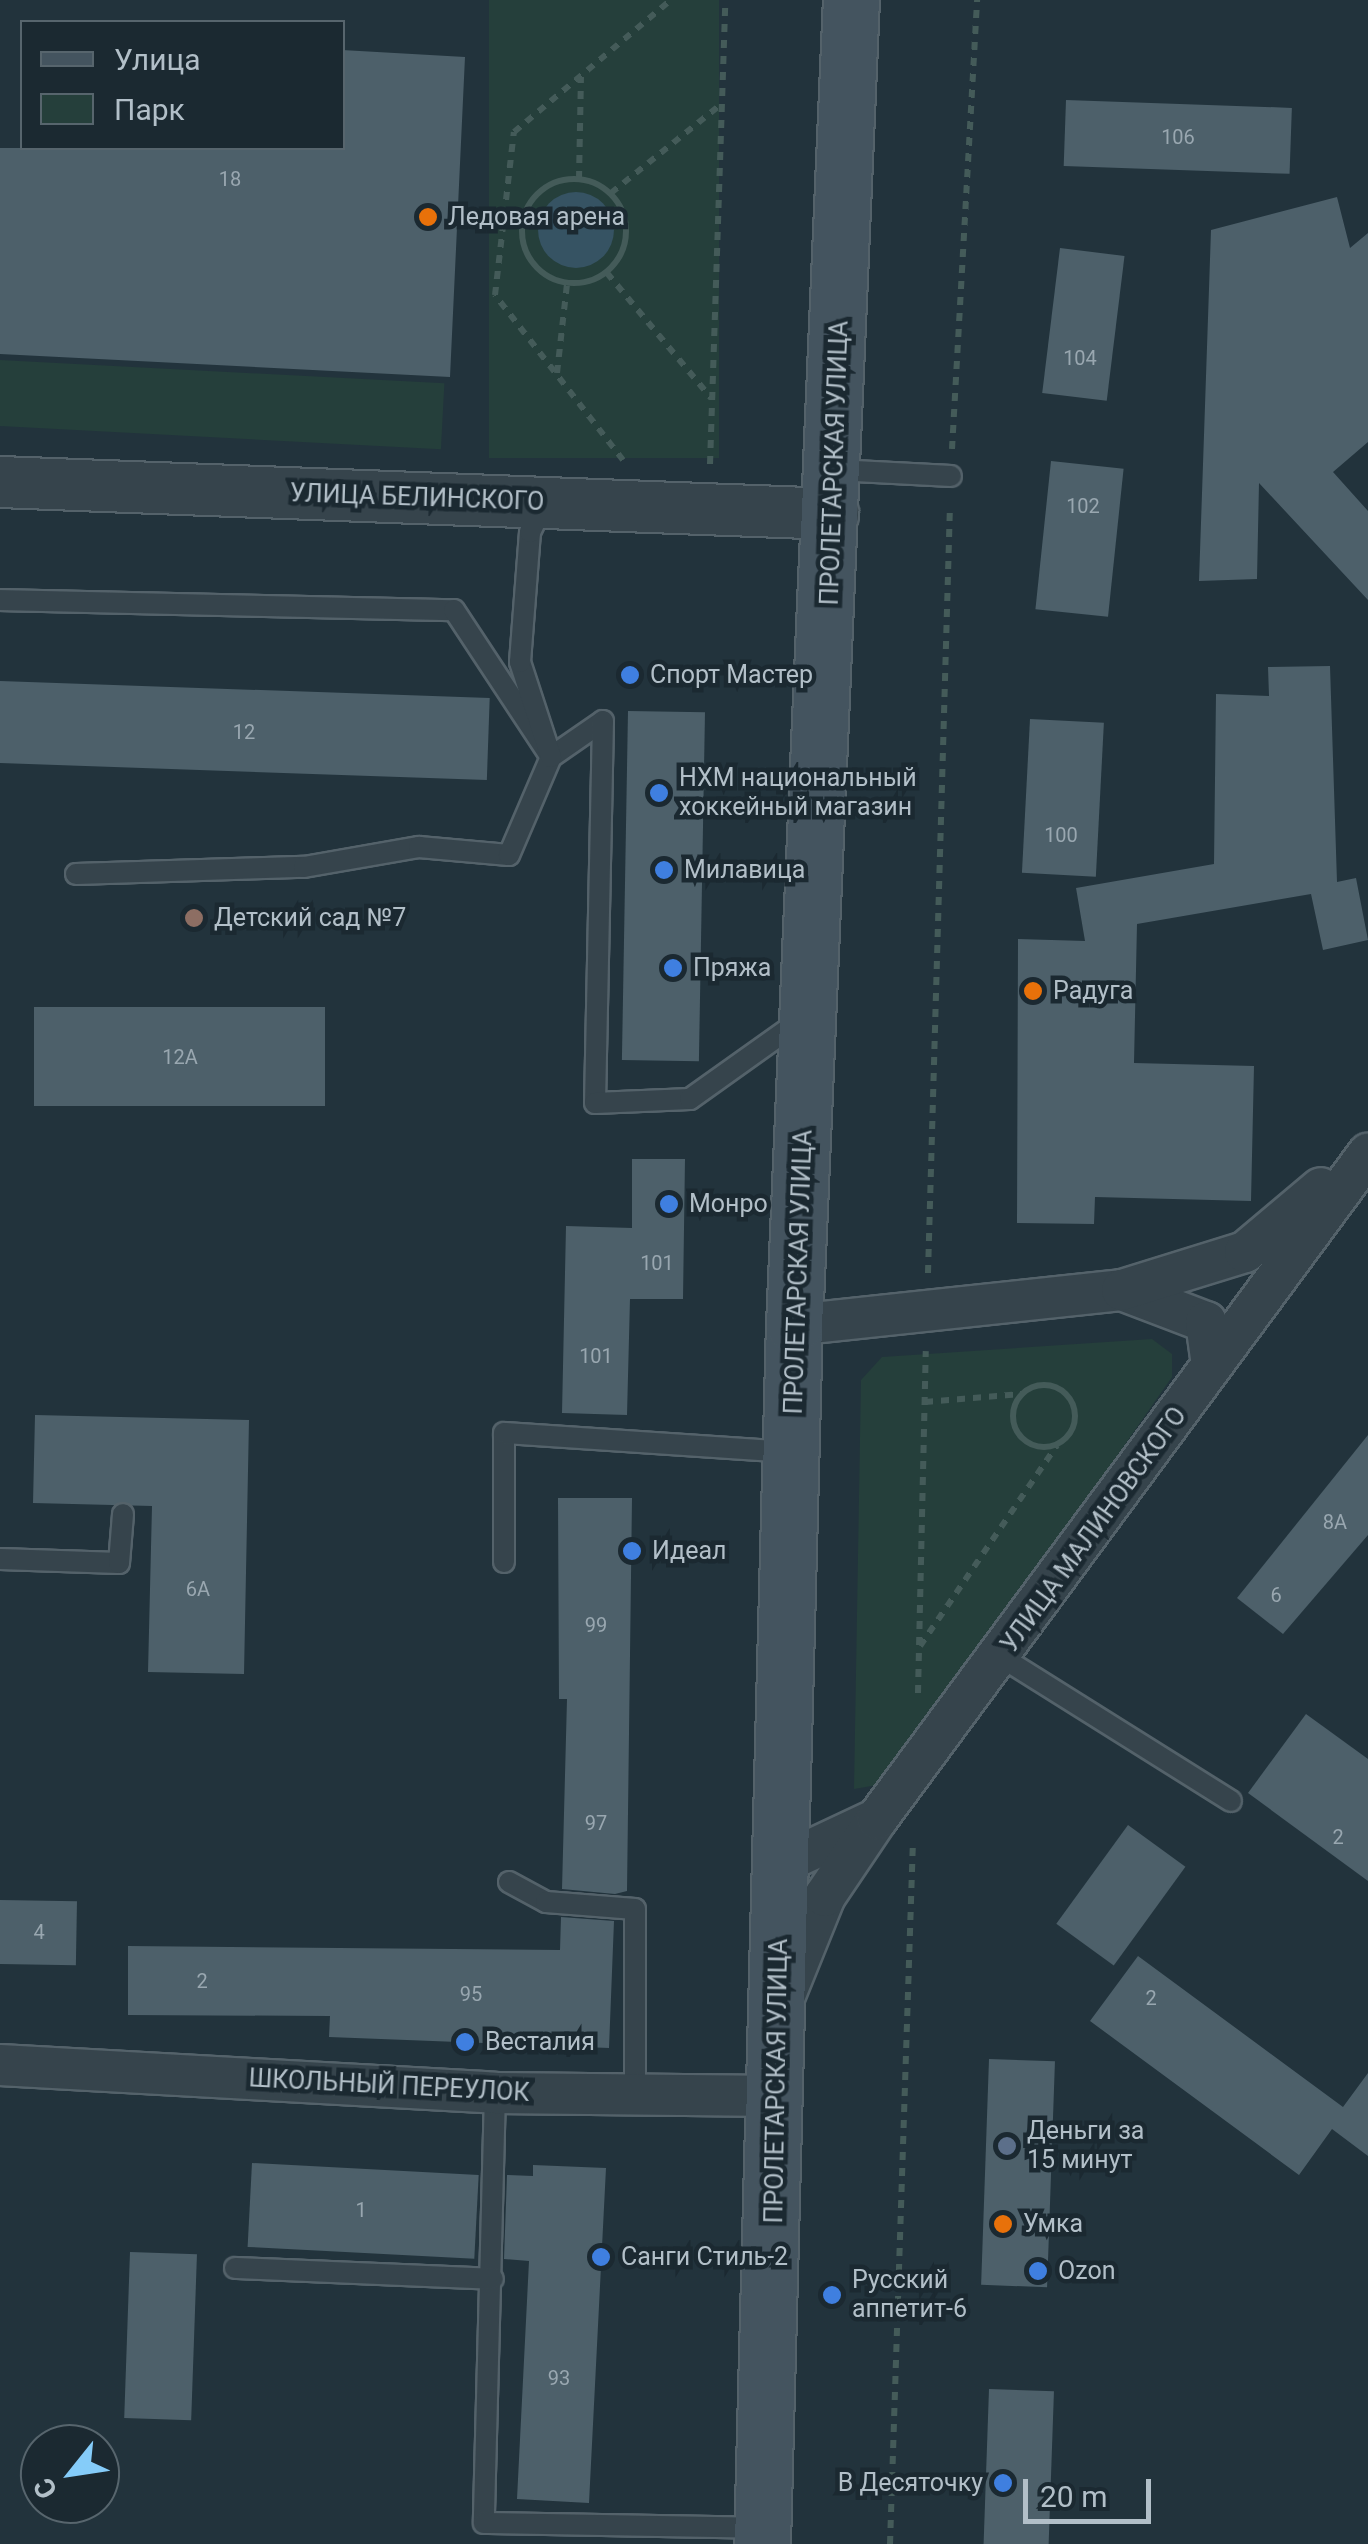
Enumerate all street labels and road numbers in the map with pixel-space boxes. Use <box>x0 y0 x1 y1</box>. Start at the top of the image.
street label: ПРОЛЕТАРСКАЯ УЛИЦА <box>815 320 855 606</box>
street label: УЛИЦА БЕЛИНСКОГО <box>289 479 545 517</box>
street label: ПРОЛЕТАРСКАЯ УЛИЦА <box>779 1129 819 1415</box>
street label: УЛИЦА МАЛИНОВСКОГО <box>995 1402 1193 1658</box>
street label: ПРОЛЕТАРСКАЯ УЛИЦА <box>760 1938 794 2224</box>
street label: ШКОЛЬНЫЙ ПЕРЕУЛОК <box>248 2064 530 2108</box>

